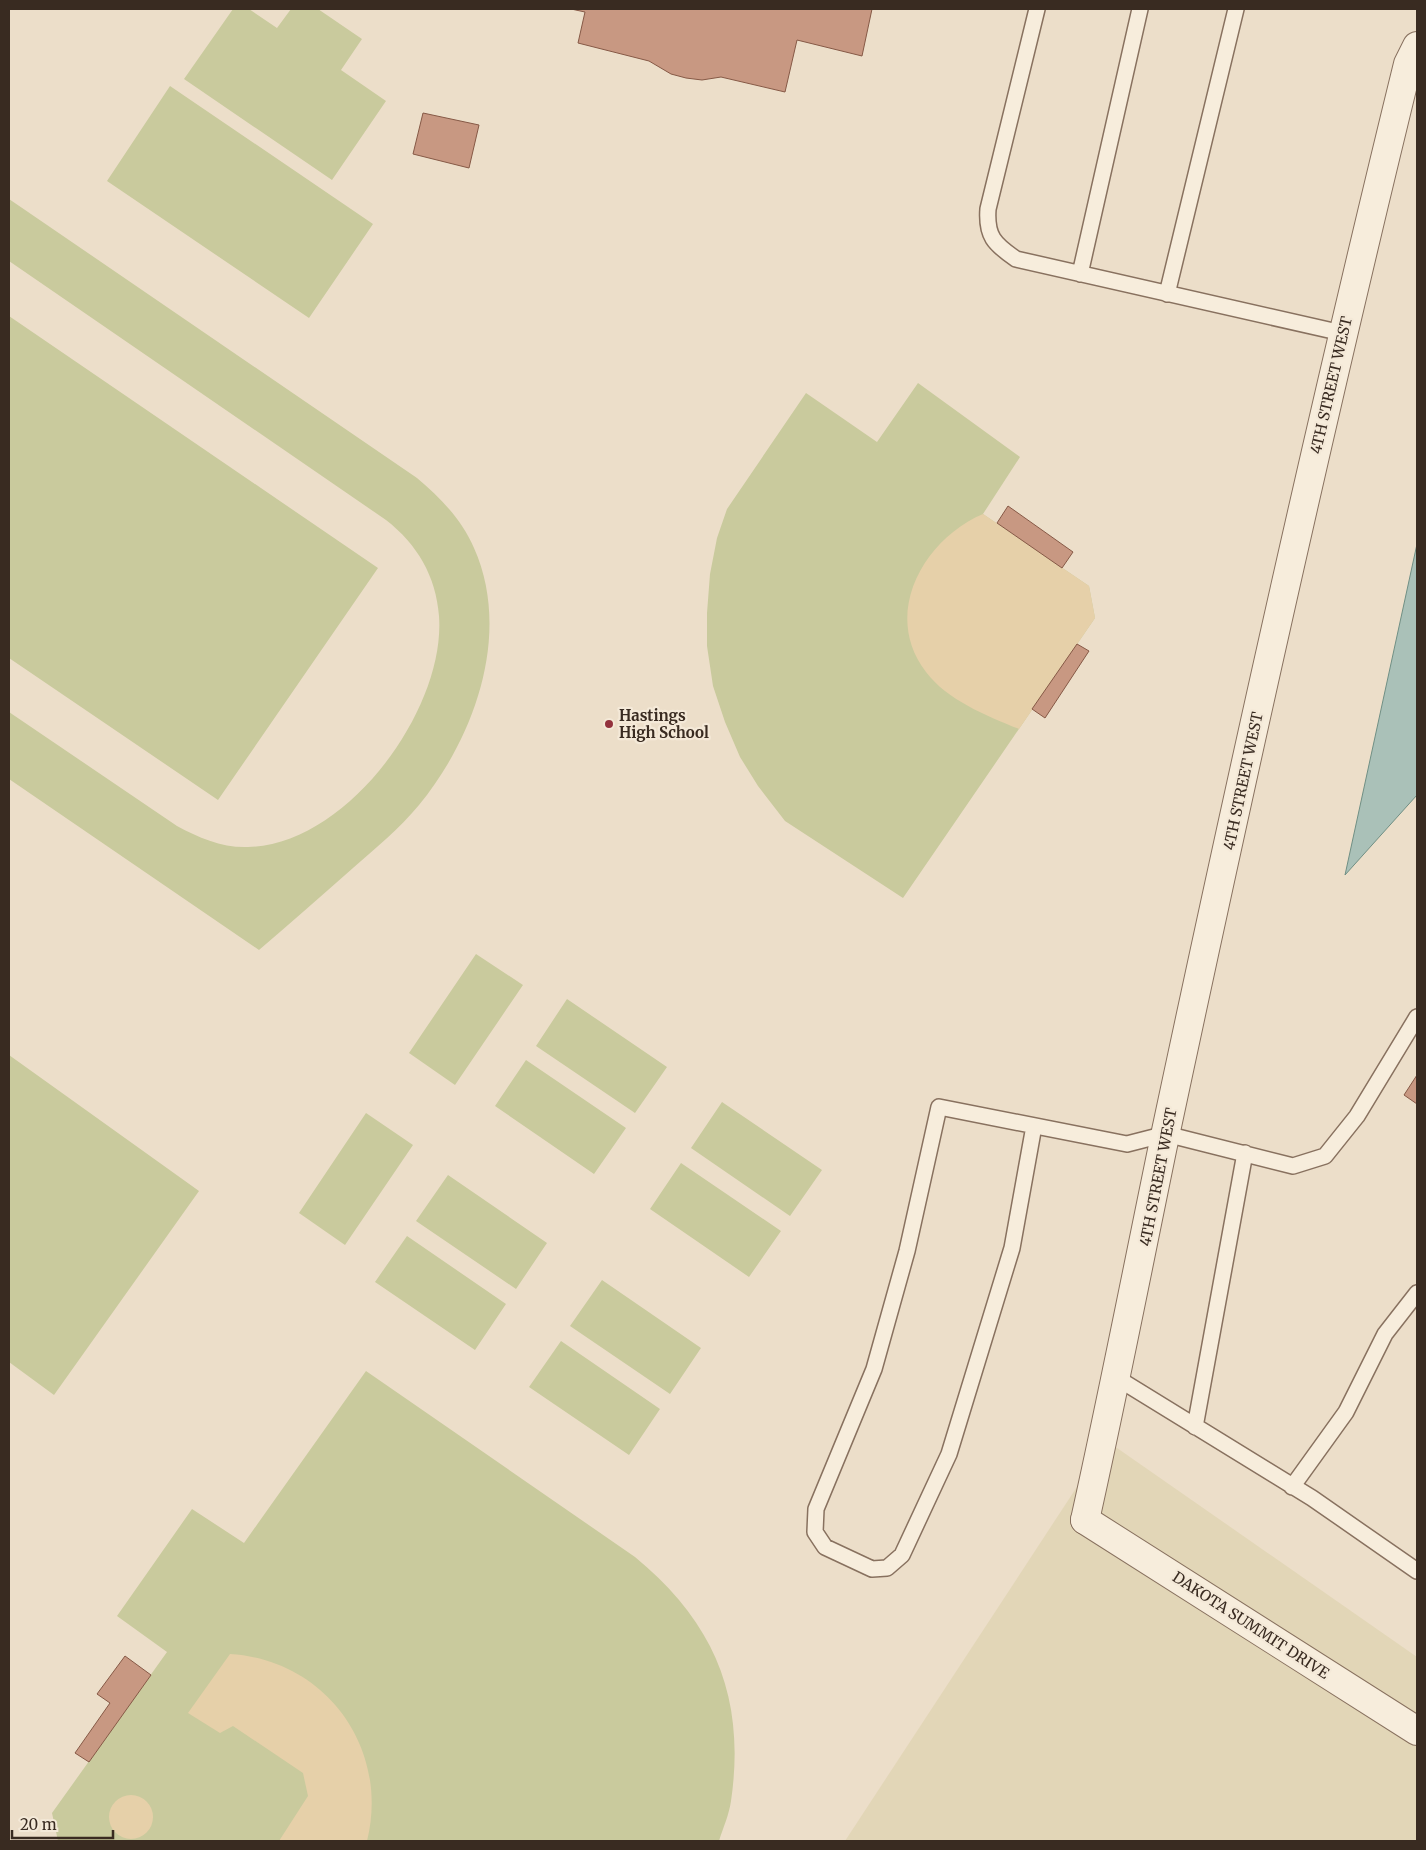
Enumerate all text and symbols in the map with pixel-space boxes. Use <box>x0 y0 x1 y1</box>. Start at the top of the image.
street label: 4TH STREET WEST <box>1306 314 1356 456</box>
place label: Hastings High School <box>619 706 709 742</box>
street label: 4TH STREET WEST <box>1219 710 1267 852</box>
marker: Hastings High School <box>603 718 615 730</box>
street label: 4TH STREET WEST <box>1135 1106 1181 1248</box>
street label: DAKOTA SUMMIT DRIVE <box>1169 1567 1333 1683</box>
scale bar <box>12 1808 114 1840</box>
text: 20 m <box>20 1815 57 1834</box>

